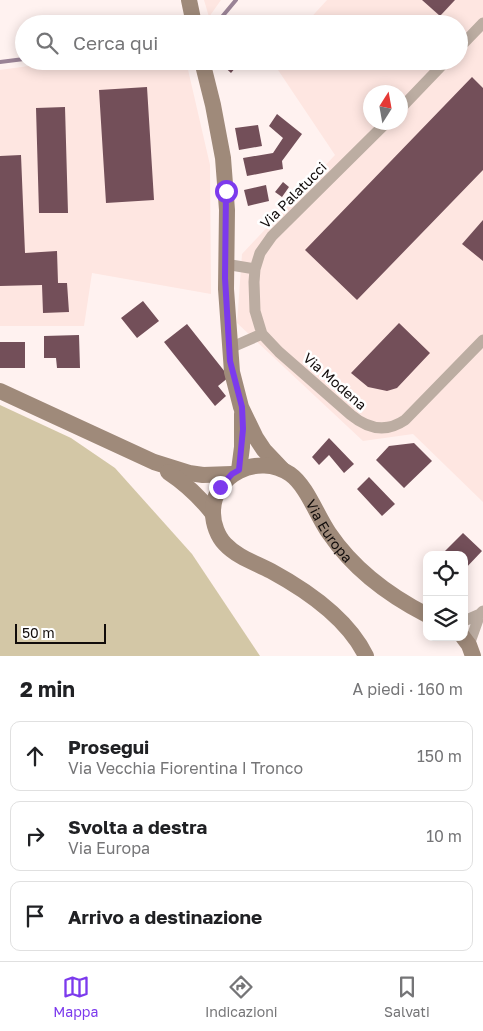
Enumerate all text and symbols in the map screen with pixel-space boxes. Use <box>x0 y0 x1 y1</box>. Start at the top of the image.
search box <box>15 15 468 70</box>
icon: search <box>33 29 61 57</box>
text: Cerca qui <box>73 31 158 54</box>
north arrow <box>363 85 408 130</box>
street label: Via Palatucci <box>256 158 330 232</box>
route start <box>215 180 238 203</box>
street label: Via Modena <box>300 349 370 413</box>
route end <box>209 476 232 499</box>
street label: Via Europa <box>303 496 357 565</box>
map controls <box>423 551 468 641</box>
button: locate <box>423 551 468 596</box>
button: layers <box>423 596 468 641</box>
scale bar <box>15 621 106 644</box>
text: 50 m <box>22 624 55 641</box>
text: 2 min <box>20 676 75 702</box>
text: A piedi · 160 m <box>352 679 463 699</box>
text: Prosegui <box>68 735 149 758</box>
icon: ahead <box>21 742 49 770</box>
text: 150 m <box>417 746 462 766</box>
text: Via Vecchia Fiorentina I Tronco <box>68 758 303 778</box>
text: Svolta a destra <box>68 815 207 838</box>
icon: right <box>21 822 49 850</box>
text: 10 m <box>426 826 462 846</box>
text: Via Europa <box>68 838 150 858</box>
icon: arrive <box>21 902 49 930</box>
text: Arrivo a destinazione <box>68 905 262 928</box>
tab: Mappa <box>53 973 98 1020</box>
tab: Indicazioni <box>205 973 278 1020</box>
tab: Salvati <box>384 973 430 1020</box>

